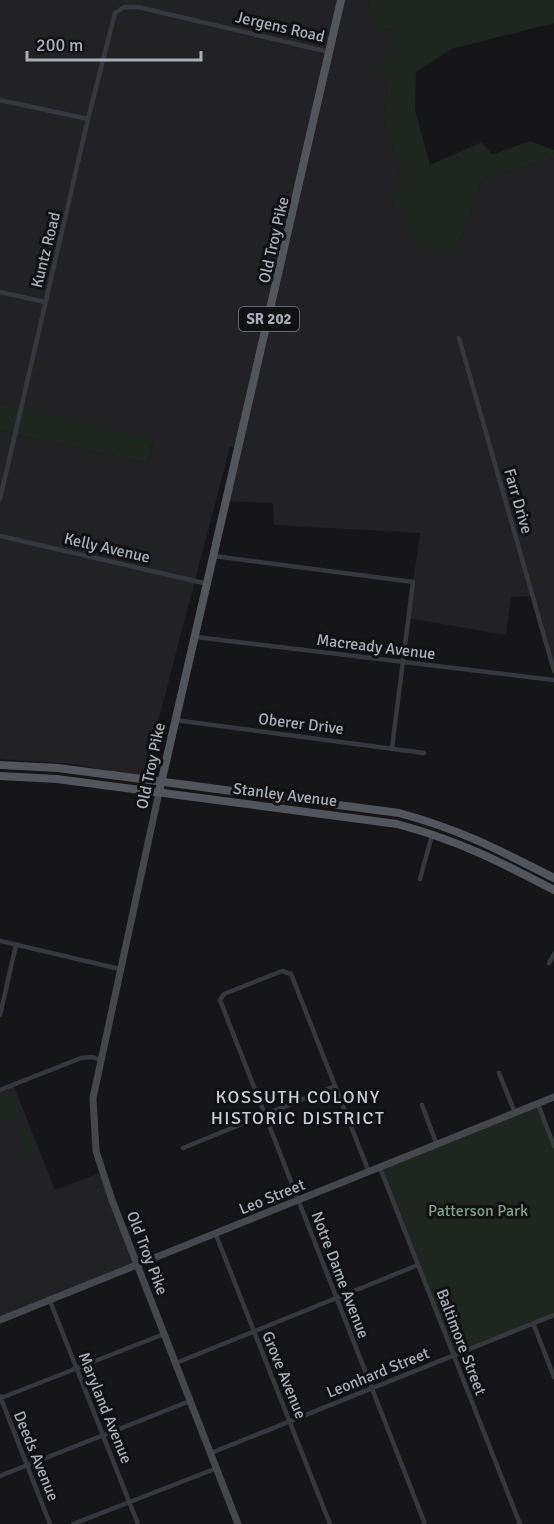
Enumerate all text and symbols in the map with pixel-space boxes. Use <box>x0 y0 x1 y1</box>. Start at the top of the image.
street label: Jergens Road <box>233 7 327 47</box>
scale bar <box>27 24 201 62</box>
text: 200 m <box>36 34 83 56</box>
street label: Old Troy Pike <box>254 195 294 285</box>
street label: Kuntz Road <box>27 210 65 290</box>
road number: SR 202 <box>239 307 299 331</box>
street label: Farr Drive <box>499 466 537 536</box>
street label: Kelly Avenue <box>62 528 152 568</box>
street label: Macready Avenue <box>315 630 437 664</box>
street label: Oberer Drive <box>257 709 345 739</box>
street label: Old Troy Pike <box>132 721 170 811</box>
street label: Stanley Avenue <box>232 779 338 811</box>
district label: KOSSUTH COLONY HISTORIC DISTRICT <box>211 1086 385 1129</box>
street label: Leo Street <box>236 1175 308 1219</box>
park label: Patterson Park <box>428 1201 528 1221</box>
street label: Old Troy Pike <box>122 1208 172 1298</box>
street label: Notre Dame Avenue <box>307 1209 373 1341</box>
street label: Baltimore Street <box>432 1286 491 1398</box>
street label: Grove Avenue <box>257 1328 311 1422</box>
street label: Leonhard Street <box>324 1343 433 1403</box>
street label: Maryland Avenue <box>74 1349 136 1467</box>
street label: Deeds Avenue <box>9 1408 63 1504</box>

